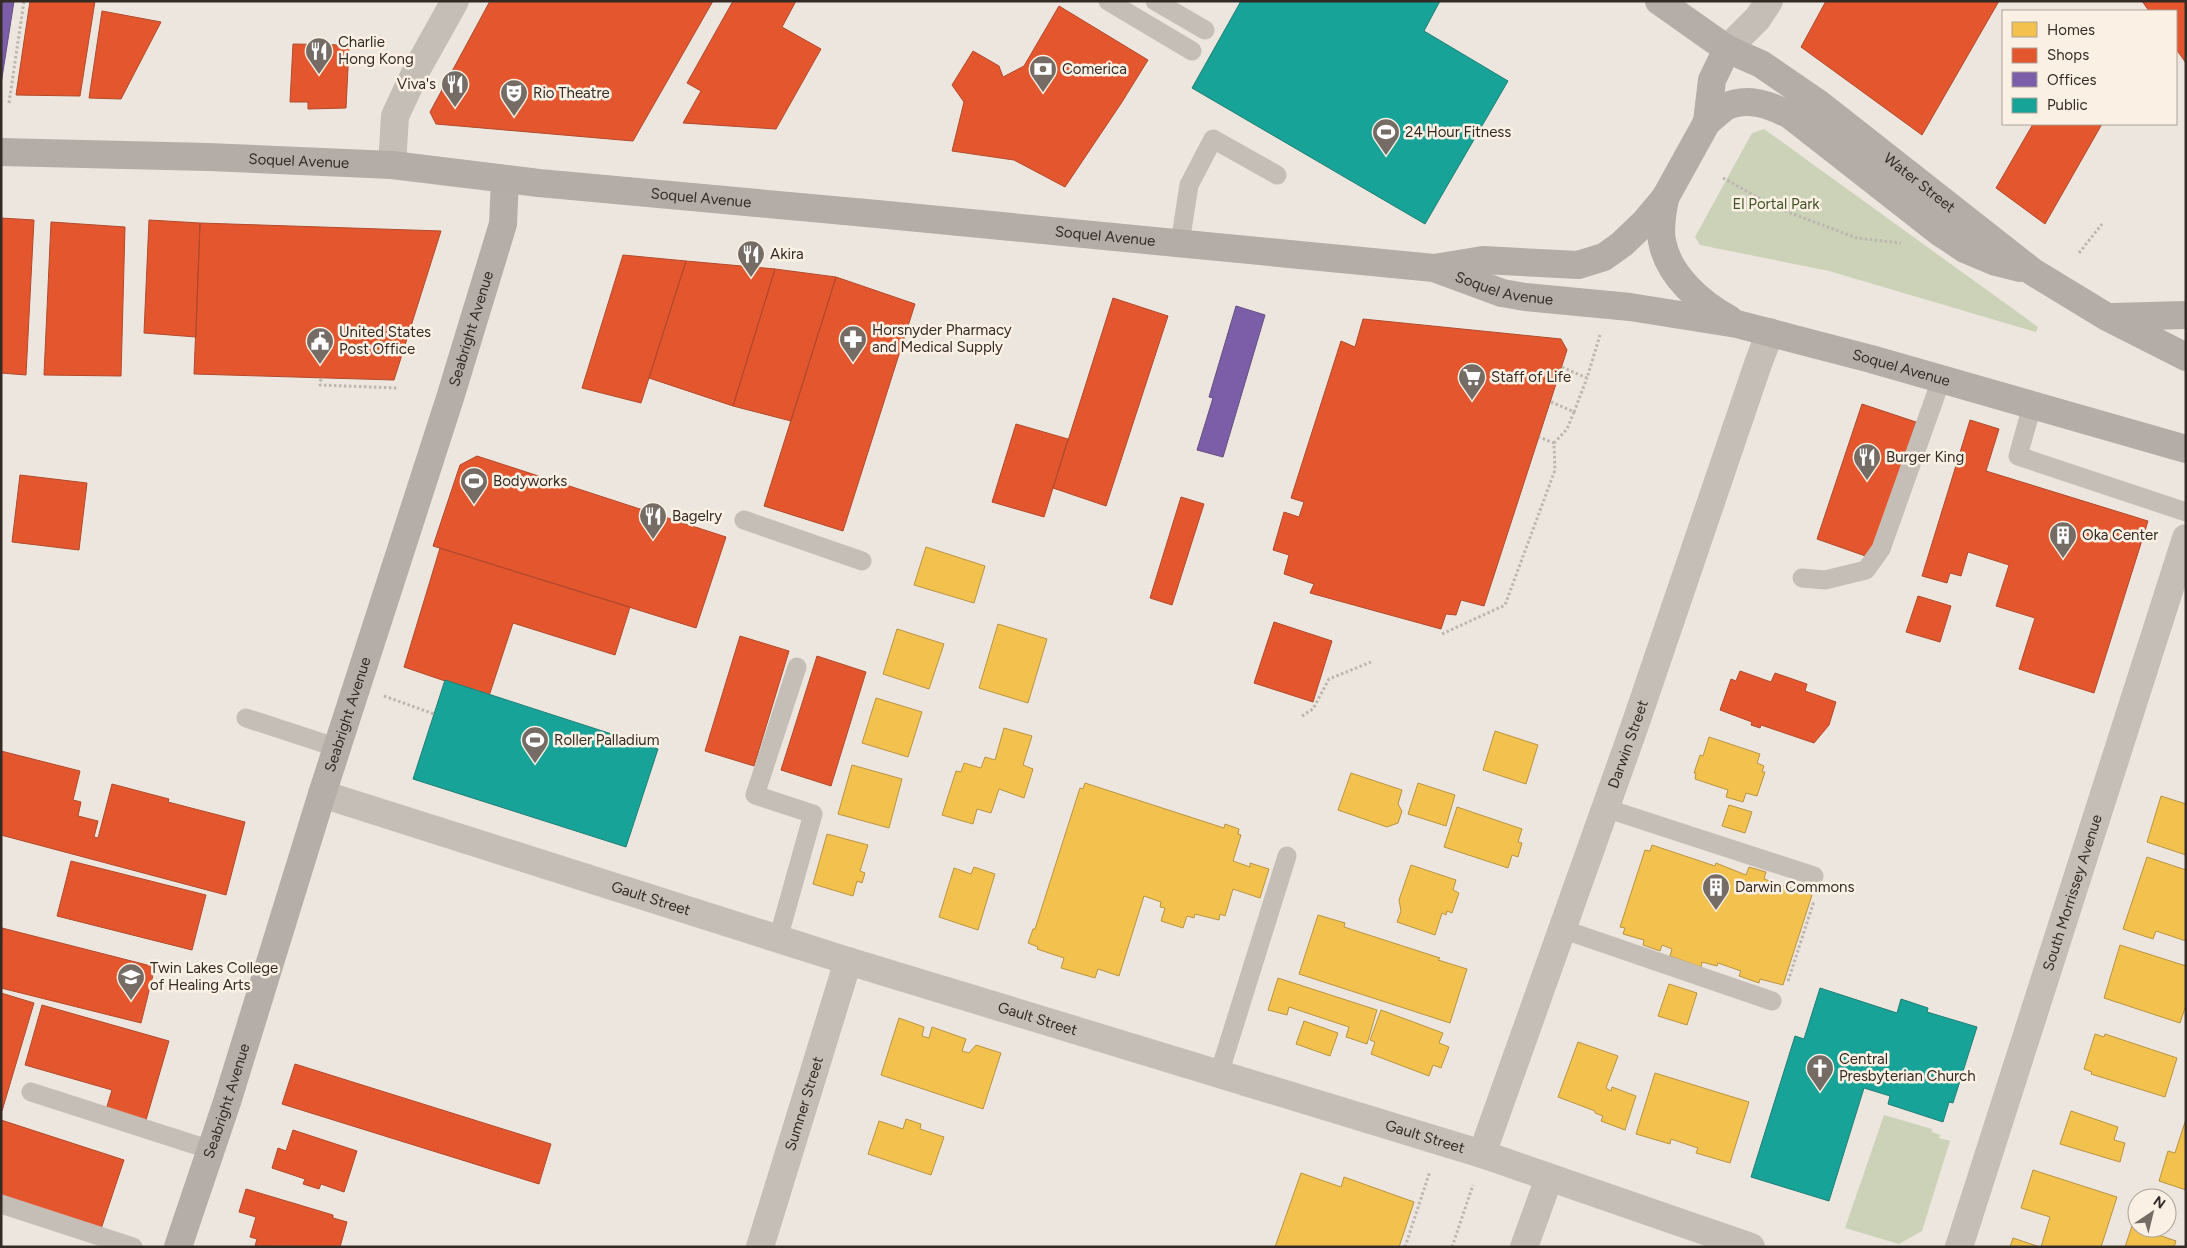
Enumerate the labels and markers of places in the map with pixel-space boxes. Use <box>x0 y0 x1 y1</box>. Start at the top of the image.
place label: Charlie Hong Kong <box>338 33 414 68</box>
restaurant icon: Charlie Hong Kong <box>304 36 334 75</box>
bank icon: Comerica <box>1028 54 1058 93</box>
place label: Comerica <box>1062 60 1127 78</box>
restaurant icon: Viva's <box>440 69 470 108</box>
place label: Viva's <box>397 75 436 93</box>
theatre icon: Rio Theatre <box>499 78 529 117</box>
place label: Rio Theatre <box>533 84 610 102</box>
sports icon: 24 Hour Fitness <box>1371 117 1401 156</box>
place label: 24 Hour Fitness <box>1405 123 1511 141</box>
restaurant icon: Akira <box>736 239 766 278</box>
place label: Akira <box>770 245 804 263</box>
place label: Horsnyder Pharmacy and Medical Supply <box>872 321 1012 356</box>
place label: United States Post Office <box>339 323 431 358</box>
pharmacy icon: Horsnyder Pharmacy and Medical Supply <box>838 324 868 363</box>
public building icon: United States Post Office <box>305 326 335 365</box>
supermarket icon: Staff of Life <box>1457 362 1487 401</box>
place label: Staff of Life <box>1491 368 1571 386</box>
restaurant icon: Burger King <box>1852 442 1882 481</box>
place label: Burger King <box>1886 448 1964 466</box>
sports icon: Bodyworks <box>459 466 489 505</box>
place label: Bodyworks <box>493 472 567 490</box>
restaurant icon: Bagelry <box>638 501 668 540</box>
place label: Bagelry <box>672 507 722 525</box>
building icon: Oka Center <box>2048 520 2078 559</box>
place label: Oka Center <box>2082 526 2158 544</box>
sports icon: Roller Palladium <box>520 725 550 764</box>
place label: Roller Palladium <box>554 731 660 749</box>
building icon: Darwin Commons <box>1701 872 1731 911</box>
place label: Darwin Commons <box>1735 878 1854 896</box>
place label: Twin Lakes College of Healing Arts <box>150 959 278 994</box>
school or university icon: Twin Lakes College of Healing Arts <box>116 962 146 1001</box>
place label: Central Presbyterian Church <box>1839 1050 1976 1085</box>
church icon: Central Presbyterian Church <box>1805 1053 1835 1092</box>

